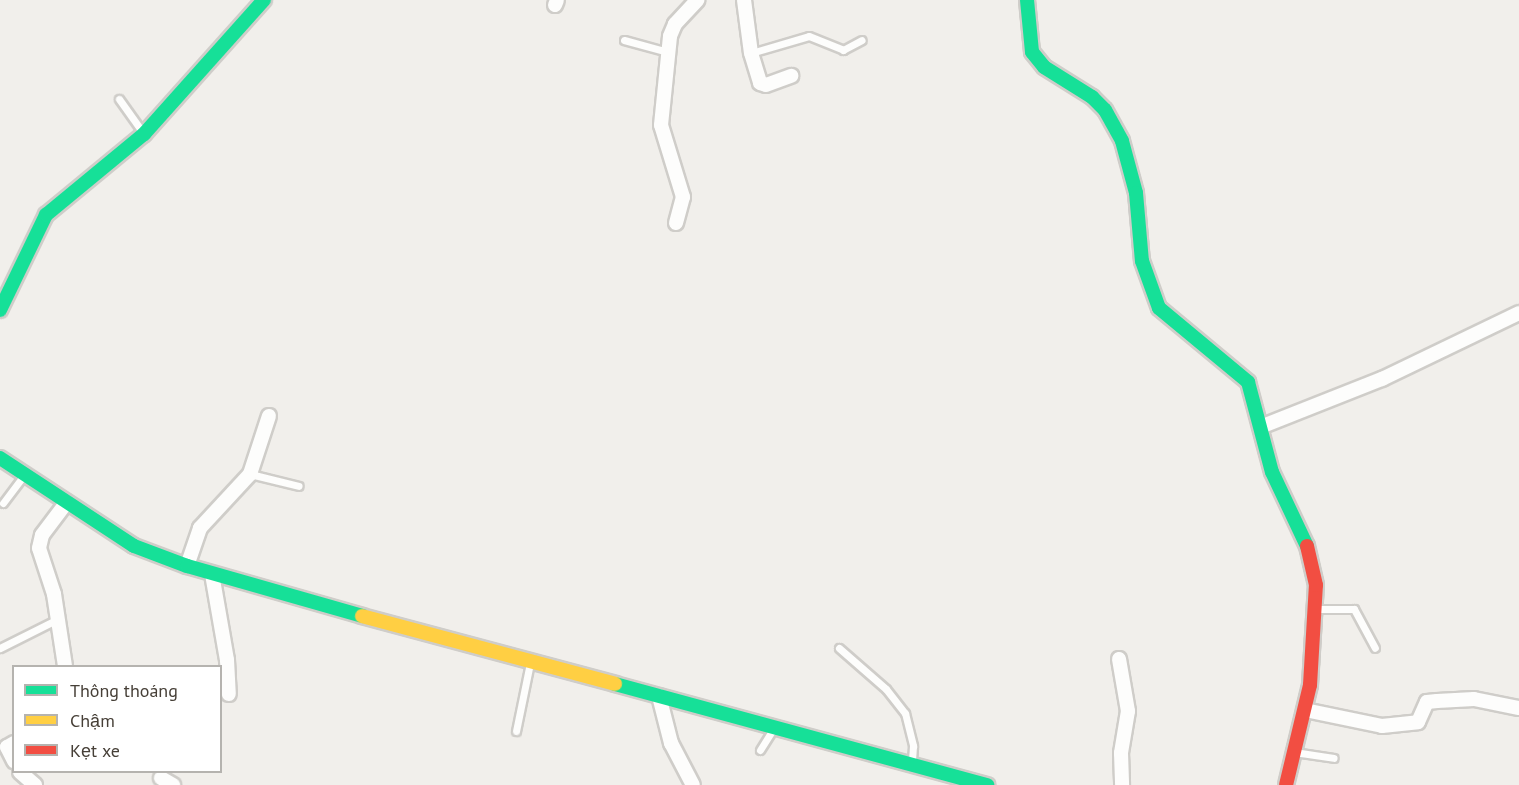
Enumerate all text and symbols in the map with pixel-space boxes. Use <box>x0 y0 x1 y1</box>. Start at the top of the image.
legend <box>12 665 222 773</box>
text: Thông thoáng <box>70 679 178 702</box>
text: Chậm <box>70 709 115 732</box>
text: Kẹt xe <box>70 739 120 762</box>

